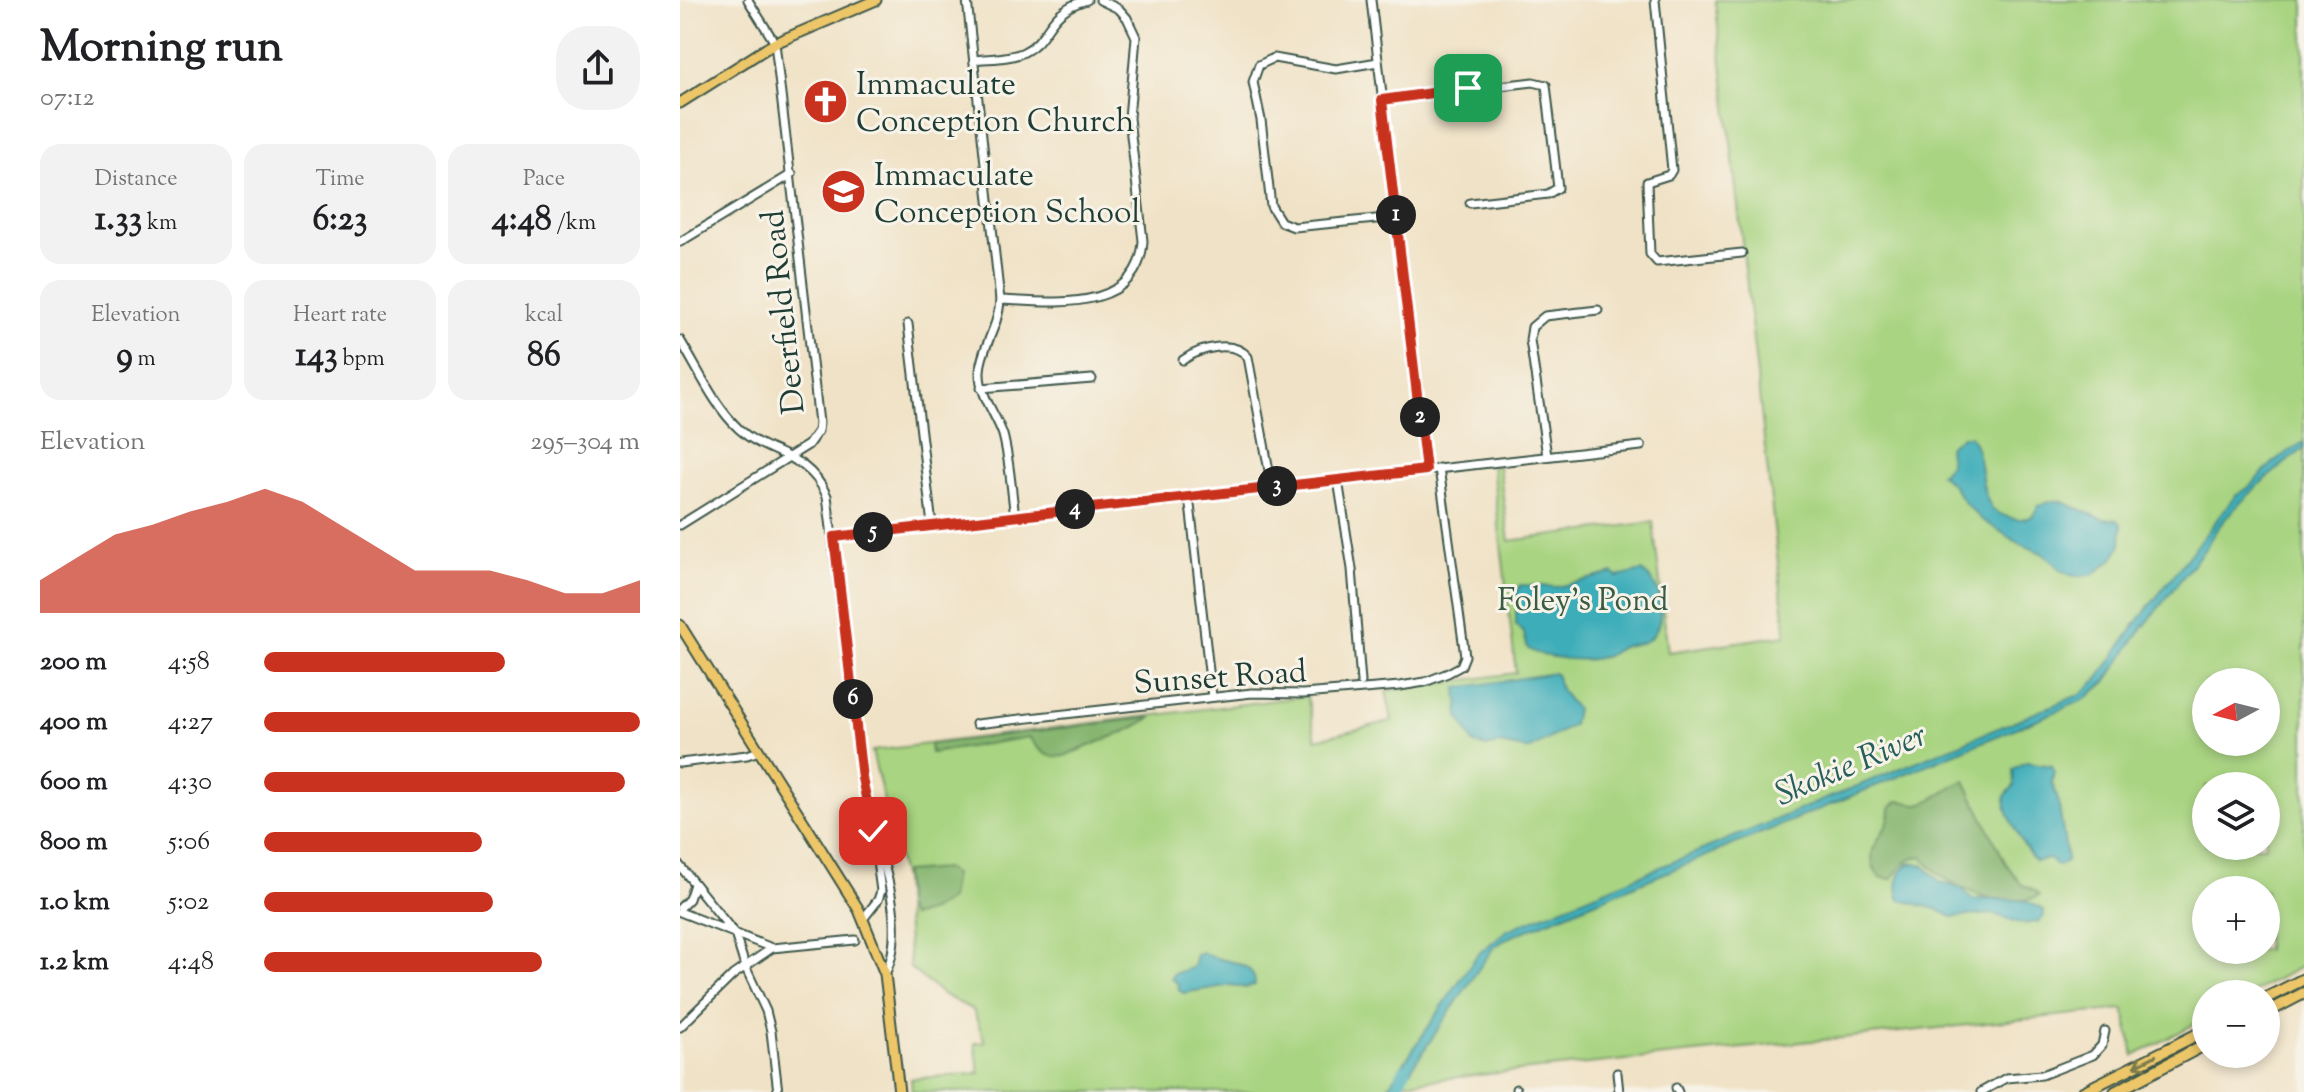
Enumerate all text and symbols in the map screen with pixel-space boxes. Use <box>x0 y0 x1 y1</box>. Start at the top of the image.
text: Morning run <box>40 18 283 81</box>
button: share <box>556 26 640 110</box>
pin <box>1434 54 1502 122</box>
place label: Immaculate Conception Church <box>856 63 1135 146</box>
icon: arrive <box>1446 66 1490 110</box>
church icon: Immaculate Conception Church <box>801 77 849 125</box>
text: 07:12 <box>40 80 95 117</box>
place label: Immaculate Conception School <box>874 154 1140 237</box>
text: Distance <box>95 164 177 196</box>
text: Time <box>316 164 364 196</box>
text: Pace <box>523 164 565 196</box>
school or university icon: Immaculate Conception School <box>819 168 867 216</box>
pin: 1 <box>1376 195 1416 235</box>
text: 1.33 <box>95 196 142 245</box>
text: 6:23 <box>312 196 368 245</box>
text: 4:48 <box>492 196 552 245</box>
text: 1 <box>1392 199 1400 231</box>
street label: Deerfield Road <box>751 207 819 416</box>
text: km <box>142 208 177 240</box>
text: /km <box>552 208 596 240</box>
text: Elevation <box>91 300 181 332</box>
text: Heart rate <box>293 300 387 332</box>
text: kcal <box>525 300 563 332</box>
text: 9 <box>116 332 133 381</box>
text: 143 <box>295 332 338 381</box>
text: 86 <box>527 332 561 381</box>
text: m <box>133 344 156 376</box>
text: bpm <box>338 344 385 376</box>
pin: 2 <box>1400 397 1440 437</box>
text: 2 <box>1415 401 1425 433</box>
text: Elevation <box>40 424 145 461</box>
text: 295–304 m <box>530 424 640 461</box>
pin: 3 <box>1257 466 1297 506</box>
text: 3 <box>1273 470 1281 502</box>
pin: 4 <box>1055 489 1095 529</box>
text: 4 <box>1069 493 1081 525</box>
pin: 5 <box>853 512 893 552</box>
text: 5 <box>869 516 877 548</box>
park label: Foley’s Pond <box>1497 579 1669 625</box>
text: 200 m <box>40 644 107 681</box>
text: 4:58 <box>168 644 210 681</box>
street label: Sunset Road <box>1132 650 1308 708</box>
north arrow <box>2192 668 2280 756</box>
map controls <box>2192 668 2280 1068</box>
pin: 6 <box>833 679 873 719</box>
text: 6 <box>848 683 858 715</box>
text: 400 m <box>40 704 107 741</box>
text: 4:27 <box>168 704 213 741</box>
water label: Skokie River <box>1768 712 1935 820</box>
text: 600 m <box>40 764 107 801</box>
text: 4:30 <box>168 764 212 801</box>
button: layers <box>2192 772 2280 860</box>
pin <box>839 797 907 865</box>
icon: check <box>851 809 895 853</box>
text: 800 m <box>40 824 108 861</box>
text: 5:06 <box>168 824 210 861</box>
button: + <box>2192 876 2280 964</box>
text: 1.0 km <box>40 884 110 921</box>
text: 5:02 <box>168 884 209 921</box>
text: 1.2 km <box>40 944 109 981</box>
text: 4:48 <box>168 944 214 981</box>
button: − <box>2192 980 2280 1068</box>
one-way arrow <box>2133 1054 2157 1070</box>

